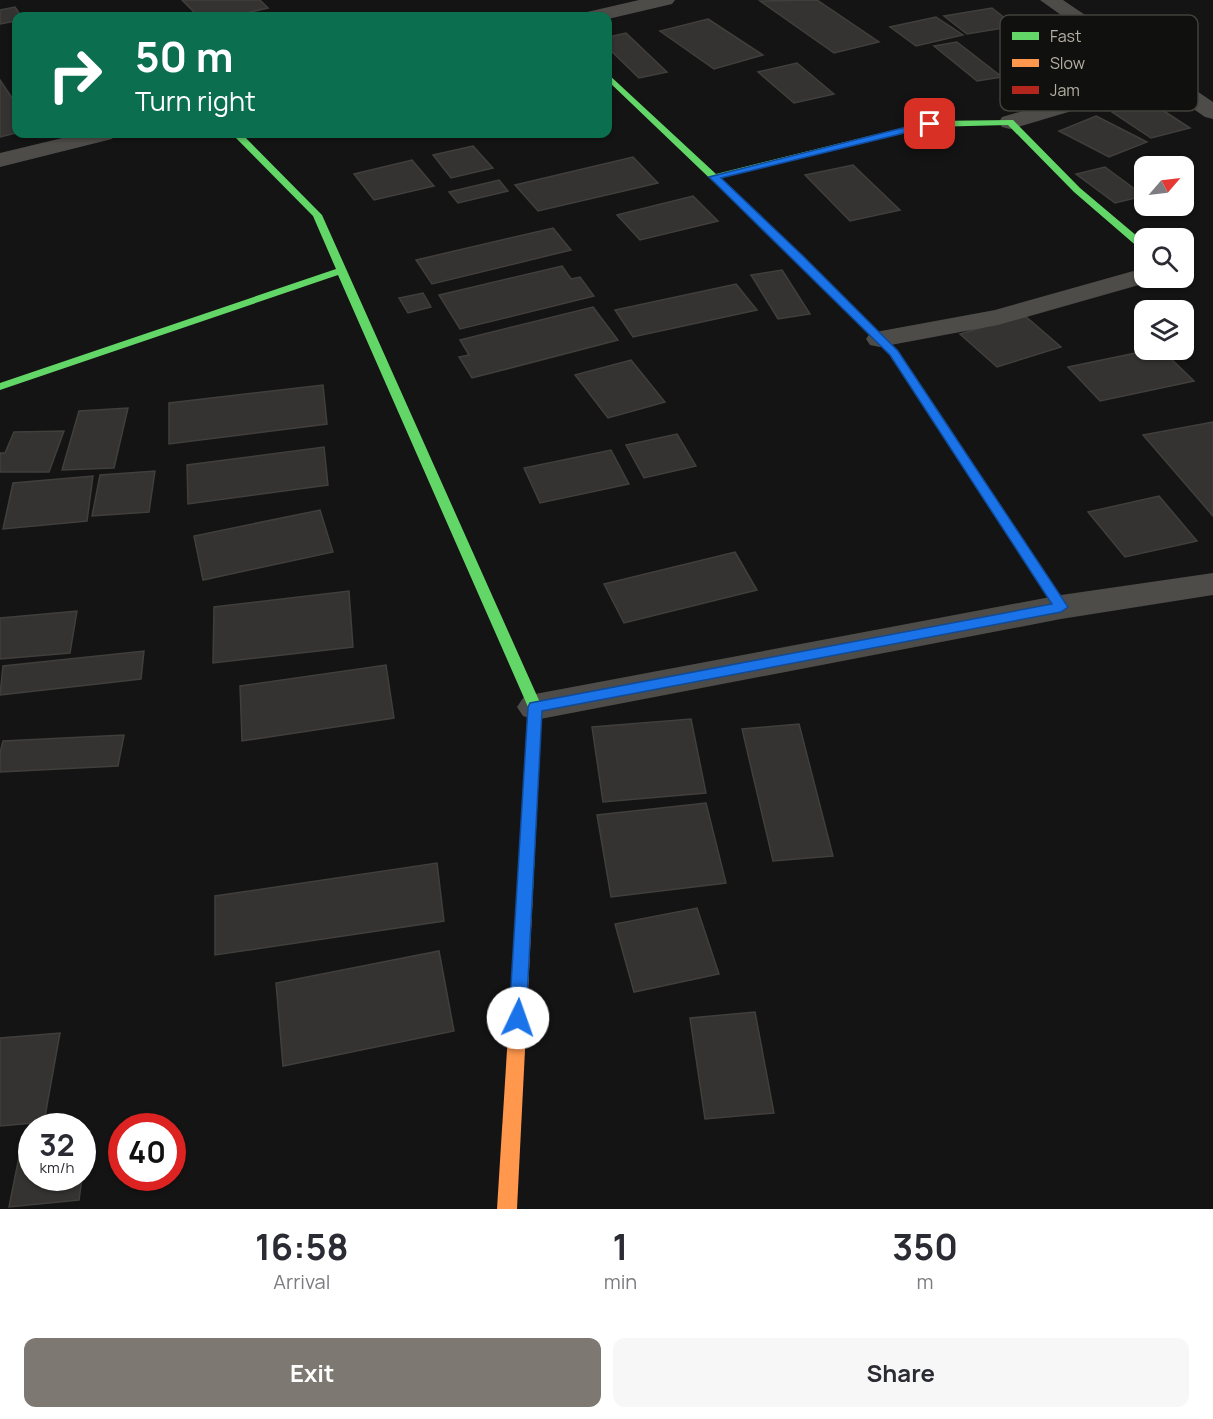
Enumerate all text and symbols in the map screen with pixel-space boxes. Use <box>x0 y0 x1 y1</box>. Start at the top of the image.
legend <box>1000 15 1198 111</box>
text: Fast <box>1050 25 1081 47</box>
text: 50 m <box>135 27 233 85</box>
icon: right <box>36 36 114 114</box>
text: Slow <box>1050 52 1085 74</box>
text: Jam <box>1050 79 1080 101</box>
text: Turn right <box>135 82 256 119</box>
pin <box>904 98 955 149</box>
icon: arrive <box>913 107 946 140</box>
north arrow <box>1134 156 1194 216</box>
map controls <box>1134 156 1194 360</box>
button: search <box>1134 228 1194 288</box>
button: layers <box>1134 300 1194 360</box>
position arrow <box>486 986 550 1050</box>
speed limit sign: 40 <box>108 1113 186 1191</box>
text: 32 <box>39 1124 75 1165</box>
text: km/h <box>40 1157 74 1178</box>
text: 16:58 <box>255 1222 349 1271</box>
text: 1 <box>613 1222 628 1271</box>
text: 350 <box>892 1222 958 1271</box>
text: Arrival <box>273 1268 330 1295</box>
text: min <box>604 1268 637 1295</box>
text: m <box>917 1268 934 1295</box>
button: Exit <box>24 1338 601 1407</box>
button: Share <box>613 1338 1189 1407</box>

